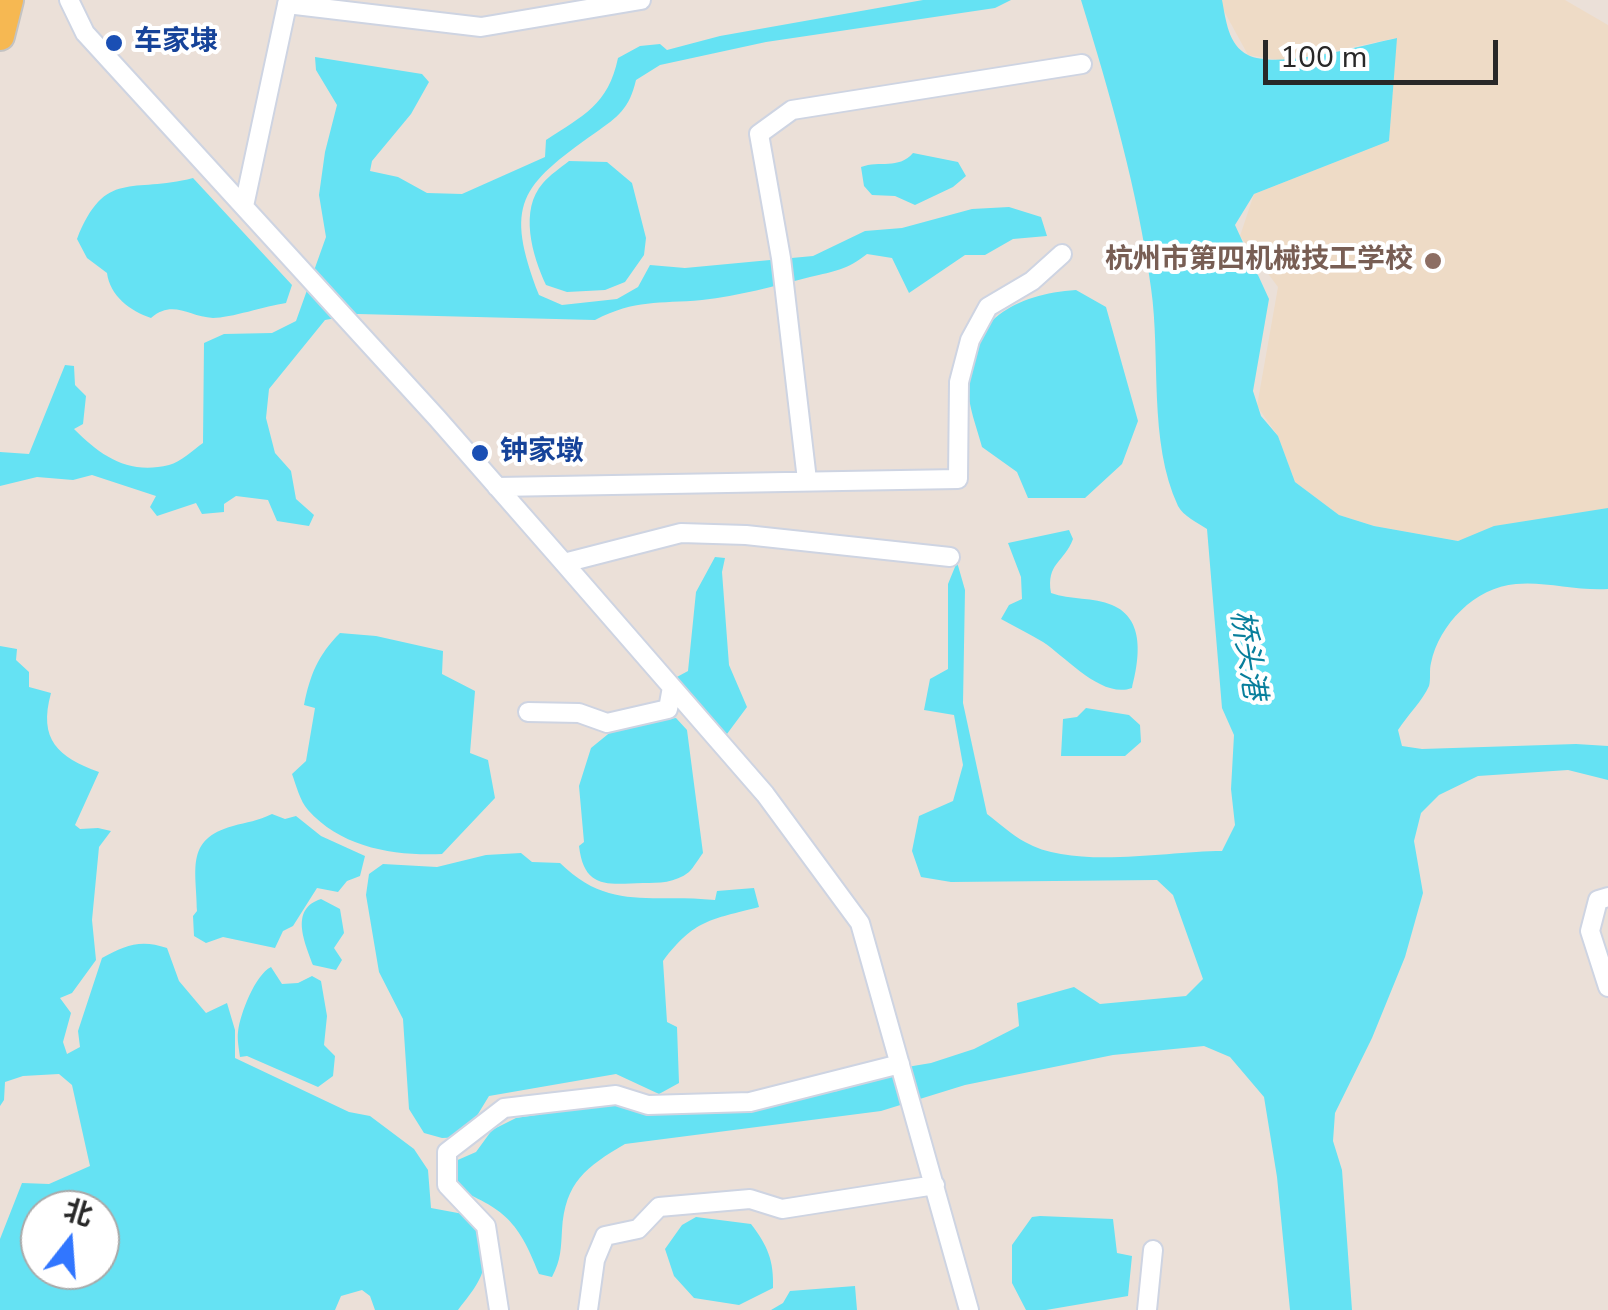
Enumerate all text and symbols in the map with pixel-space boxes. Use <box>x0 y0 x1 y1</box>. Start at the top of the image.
scale bar <box>1268 20 1503 82</box>
place label: 车家埭 <box>134 26 218 60</box>
marker: 车家埭 <box>103 32 125 54</box>
text: 100 m <box>1280 37 1367 78</box>
place label: 杭州市第四机械技工学校 <box>1105 244 1413 278</box>
marker: 杭州市第四机械技工学校 <box>1422 250 1444 272</box>
place label: 钟家墩 <box>500 436 584 470</box>
marker: 钟家墩 <box>469 442 491 464</box>
water label: 桥头港 <box>1221 608 1271 702</box>
north arrow <box>20 1190 120 1290</box>
text: 北 <box>59 1191 97 1235</box>

